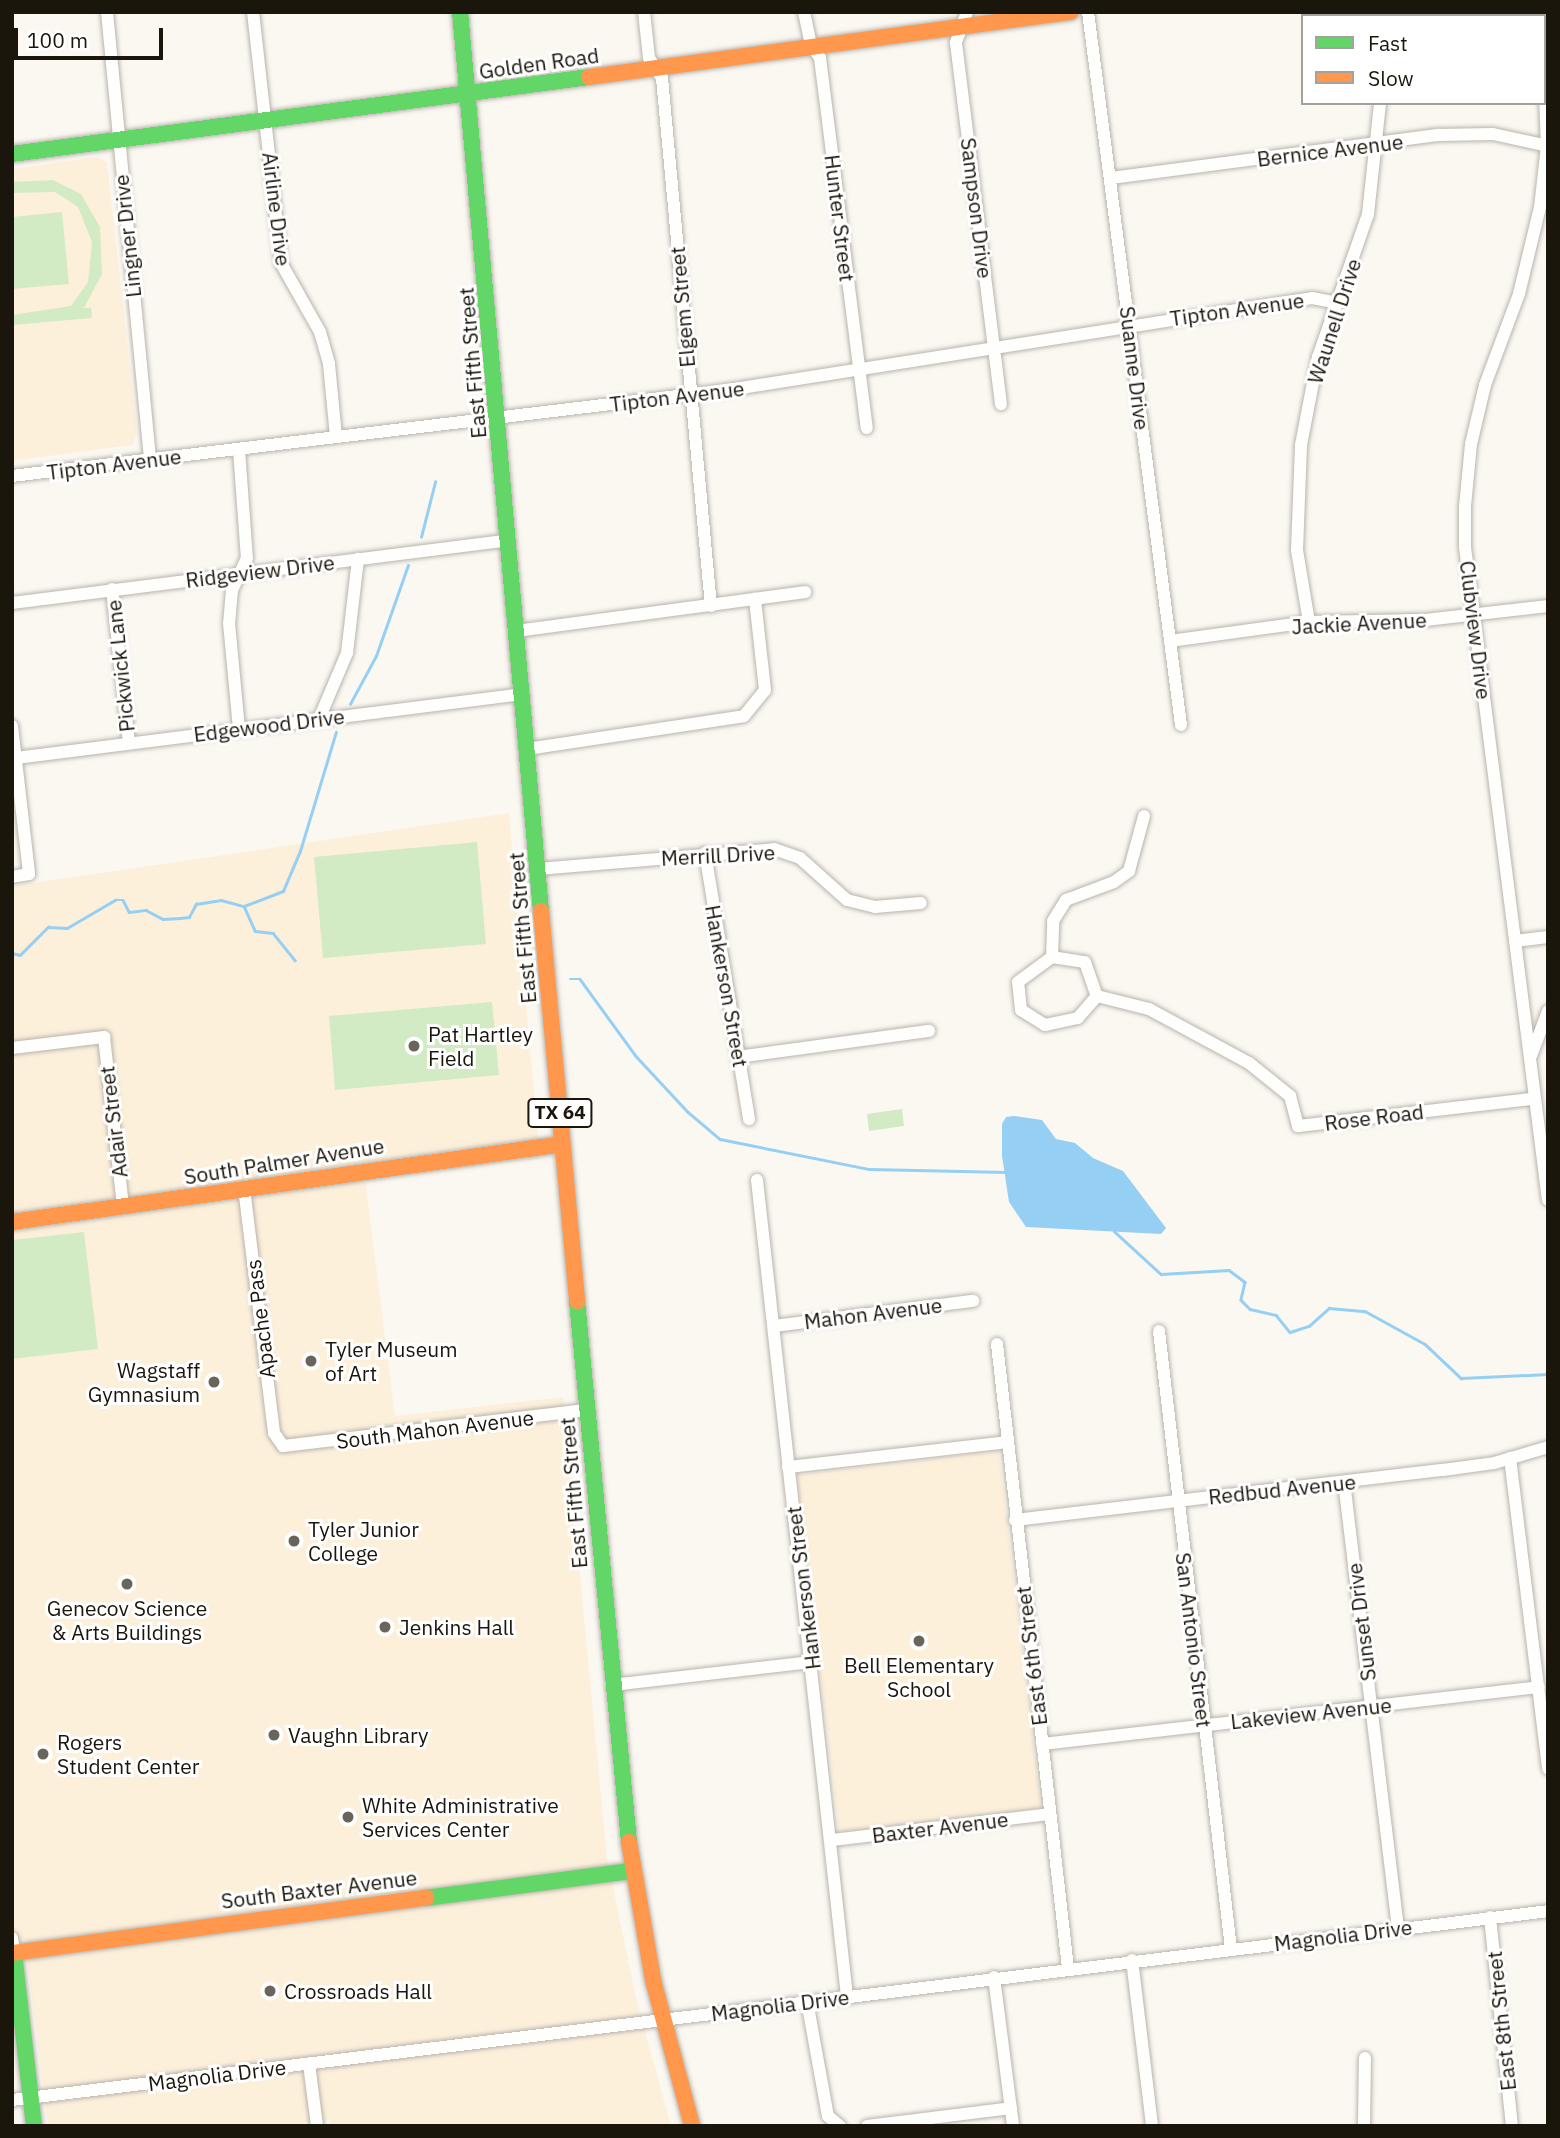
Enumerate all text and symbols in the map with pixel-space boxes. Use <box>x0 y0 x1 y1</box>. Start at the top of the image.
scale bar <box>18 14 166 58</box>
legend <box>1301 14 1546 105</box>
text: 100 m <box>27 26 88 54</box>
text: Fast <box>1368 29 1408 57</box>
street label: Golden Road <box>477 42 601 84</box>
text: Slow <box>1368 64 1414 92</box>
street label: Bernice Avenue <box>1255 129 1405 171</box>
street label: Sampson Drive <box>956 136 998 280</box>
street label: Airline Drive <box>258 151 296 267</box>
street label: Hunter Street <box>820 153 860 283</box>
street label: Lingner Drive <box>108 173 146 299</box>
street label: Elgem Street <box>664 245 700 369</box>
street label: Waunell Drive <box>1302 255 1366 387</box>
street label: East Fifth Street <box>453 286 491 440</box>
street label: Tipton Avenue <box>1168 287 1306 331</box>
street label: Suanne Drive <box>1115 305 1155 431</box>
street label: Tipton Avenue <box>608 375 746 417</box>
street label: Tipton Avenue <box>45 443 183 485</box>
street label: Ridgeview Drive <box>184 549 336 593</box>
street label: Clubview Drive <box>1455 559 1497 701</box>
street label: Pickwick Lane <box>101 599 139 733</box>
street label: Jackie Avenue <box>1291 607 1427 639</box>
street label: Edgewood Drive <box>192 703 346 747</box>
street label: Merrill Drive <box>660 839 776 871</box>
street label: East Fifth Street <box>503 851 541 1005</box>
street label: Hankerson Street <box>700 903 754 1069</box>
place label: Pat Hartley Field <box>428 1021 533 1071</box>
marker: Pat Hartley Field <box>406 1038 422 1054</box>
street label: Adair Street <box>94 1065 132 1179</box>
road number: TX 64 <box>527 1098 593 1128</box>
street label: Rose Road <box>1323 1098 1425 1136</box>
street label: South Palmer Avenue <box>182 1133 386 1189</box>
street label: Apache Pass <box>240 1258 280 1380</box>
street label: Mahon Avenue <box>803 1292 943 1334</box>
place label: Tyler Museum of Art <box>325 1336 458 1386</box>
marker: Tyler Museum of Art <box>303 1353 319 1369</box>
place label: Wagstaff Gymnasium <box>88 1357 200 1407</box>
marker: Wagstaff Gymnasium <box>206 1374 222 1390</box>
street label: South Mahon Avenue <box>335 1404 535 1454</box>
street label: East Fifth Street <box>554 1416 592 1570</box>
street label: Redbud Avenue <box>1207 1469 1357 1509</box>
street label: Hankerson Street <box>780 1505 826 1671</box>
place label: Tyler Junior College <box>308 1516 419 1566</box>
marker: Tyler Junior College <box>286 1533 302 1549</box>
street label: San Antonio Street <box>1171 1551 1217 1729</box>
street label: Sunset Drive <box>1341 1561 1381 1683</box>
marker: Genecov Science & Arts Buildings <box>119 1576 135 1592</box>
street label: East 6th Street <box>1010 1585 1052 1727</box>
place label: Genecov Science & Arts Buildings <box>47 1595 207 1645</box>
place label: Jenkins Hall <box>399 1614 514 1640</box>
marker: Jenkins Hall <box>377 1619 393 1635</box>
marker: Bell Elementary School <box>911 1633 927 1649</box>
place label: Bell Elementary School <box>844 1652 994 1702</box>
street label: Lakeview Avenue <box>1229 1692 1393 1734</box>
place label: Vaughn Library <box>288 1722 428 1748</box>
marker: Vaughn Library <box>266 1727 282 1743</box>
place label: Rogers Student Center <box>57 1729 199 1779</box>
marker: Rogers Student Center <box>35 1746 51 1762</box>
place label: White Administrative Services Center <box>362 1792 559 1842</box>
street label: Baxter Avenue <box>870 1806 1010 1848</box>
marker: White Administrative Services Center <box>340 1809 356 1825</box>
street label: South Baxter Avenue <box>220 1864 418 1914</box>
street label: Magnolia Drive <box>1273 1914 1413 1956</box>
street label: East 8th Street <box>1481 1950 1521 2092</box>
place label: Crossroads Hall <box>284 1978 432 2004</box>
marker: Crossroads Hall <box>262 1983 278 1999</box>
street label: Magnolia Drive <box>710 1984 850 2026</box>
street label: Magnolia Drive <box>147 2054 287 2096</box>

